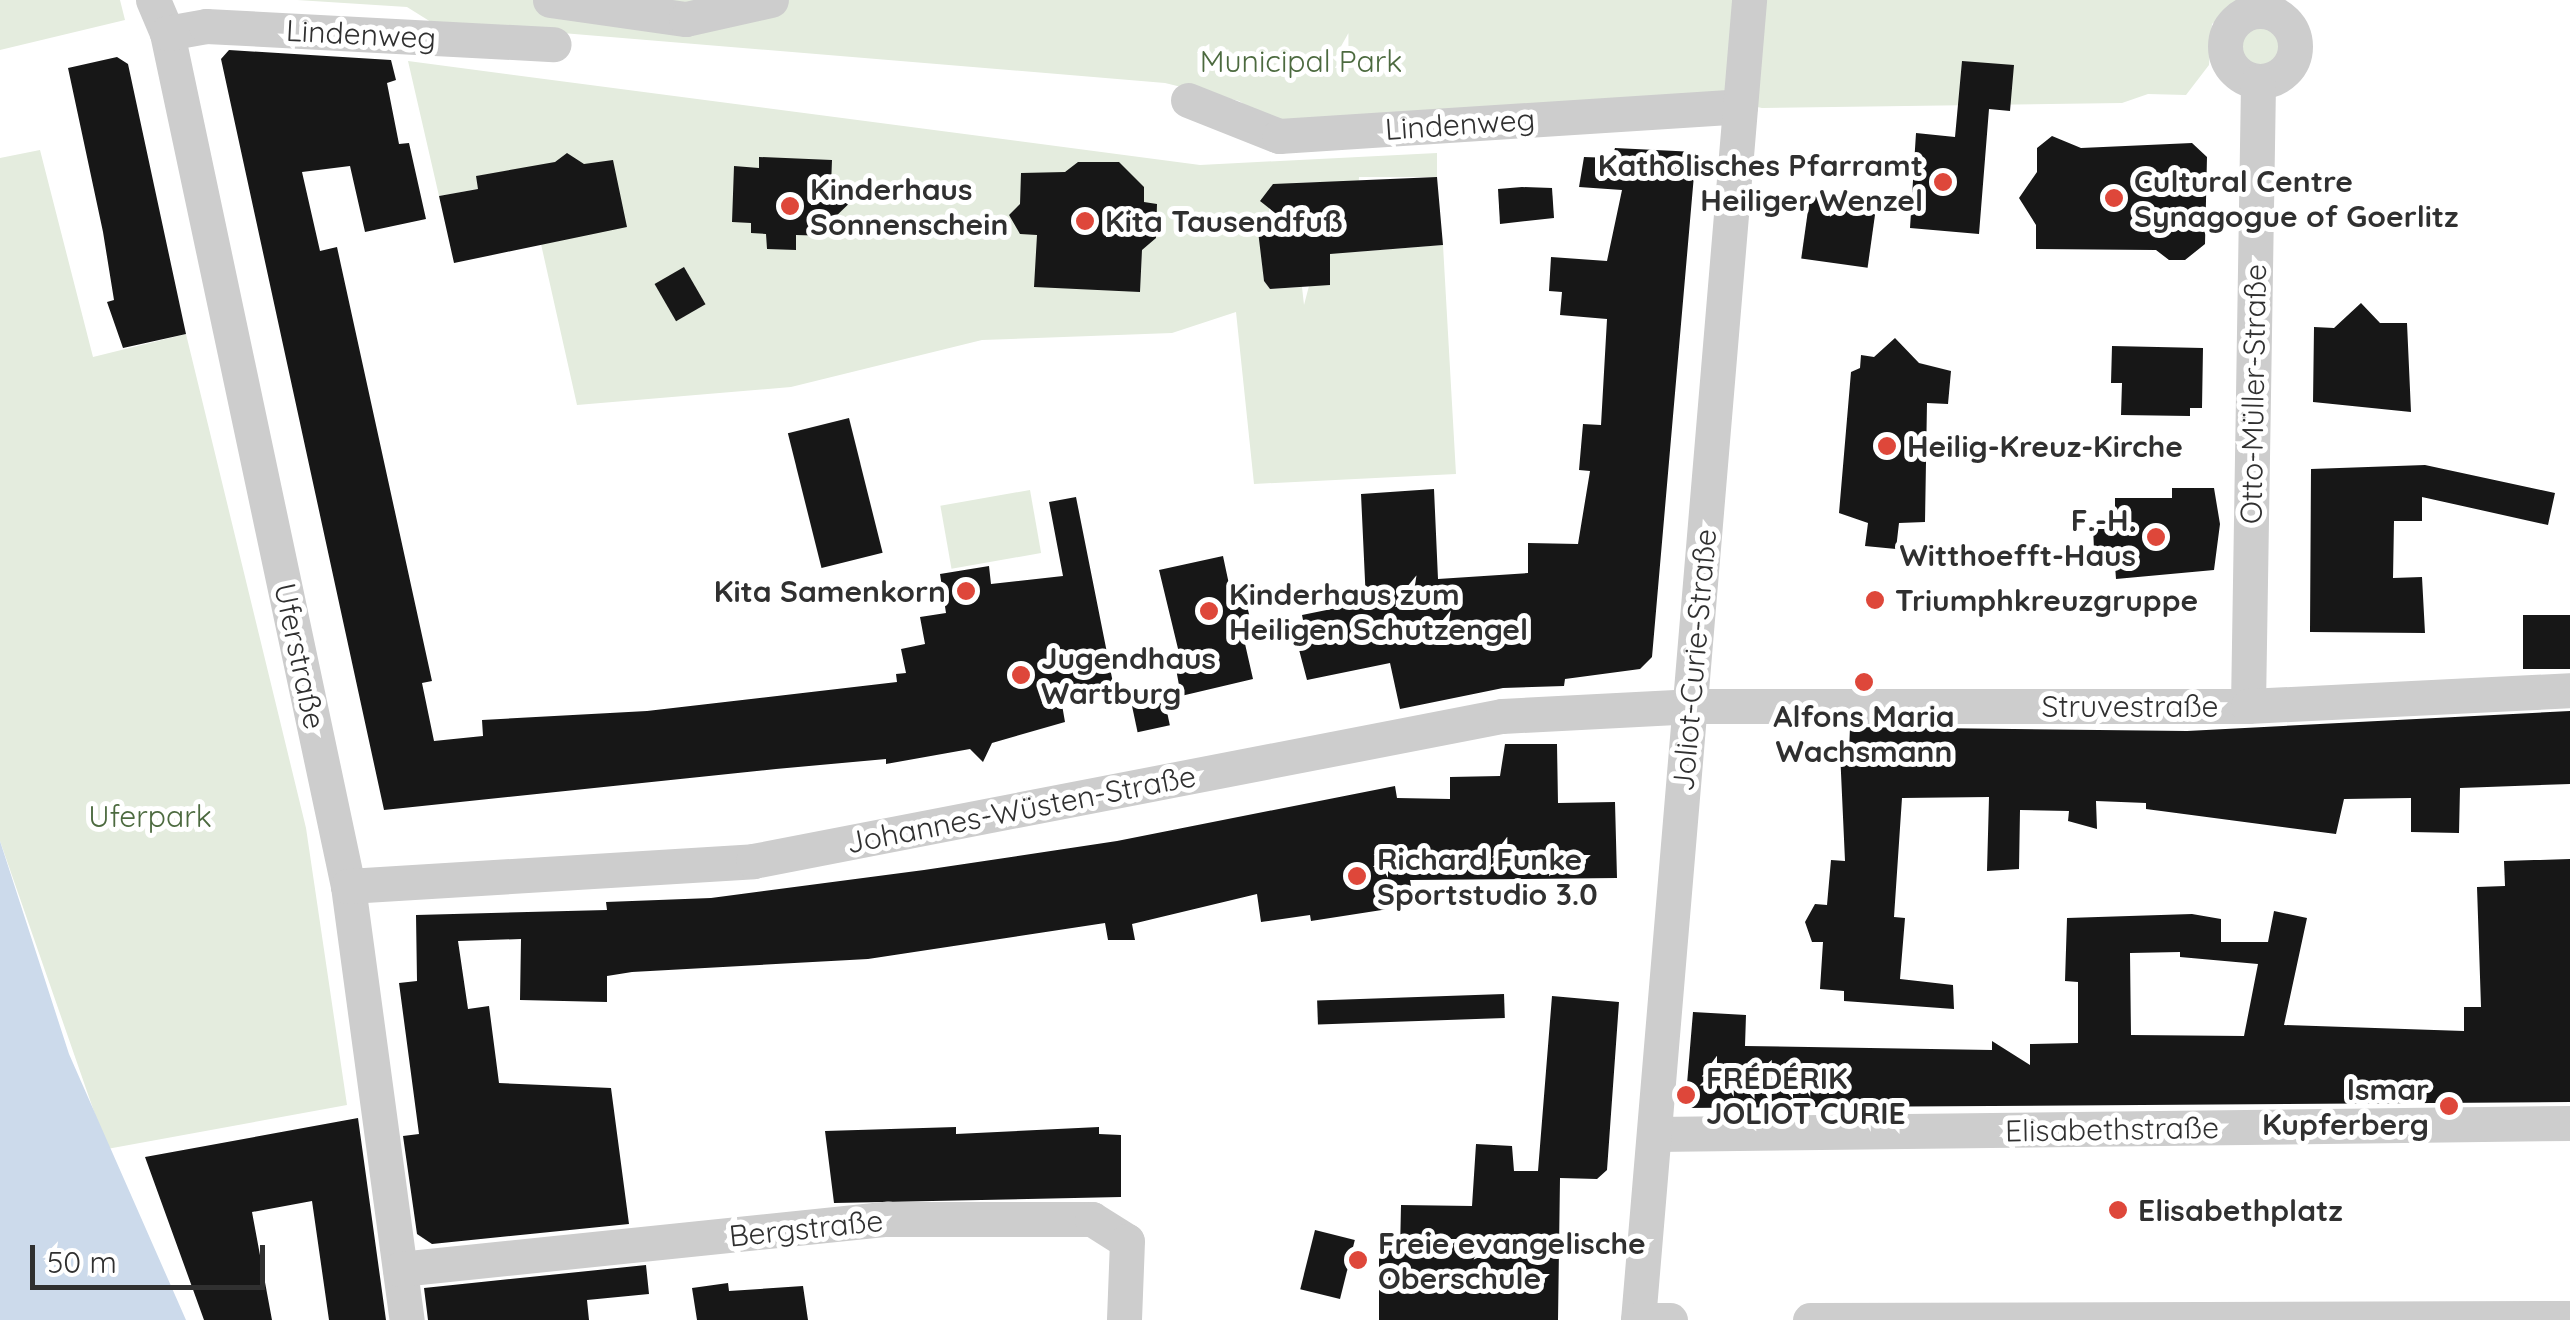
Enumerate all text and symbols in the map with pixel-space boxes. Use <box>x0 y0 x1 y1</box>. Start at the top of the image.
street label: Lindenweg <box>285 12 437 56</box>
park label: Municipal Park <box>1200 43 1402 79</box>
street label: Lindenweg <box>1384 101 1536 147</box>
place label: Katholisches Pfarramt Heiliger Wenzel <box>1598 147 1923 218</box>
place label: Cultural Centre Synagogue of Goerlitz <box>2134 163 2459 234</box>
place label: Kinderhaus Sonnenschein <box>810 171 1008 242</box>
marker: Katholisches Pfarramt Heiliger Wenzel <box>1932 171 1954 193</box>
marker: Cultural Centre Synagogue of Goerlitz <box>2103 187 2125 209</box>
marker: Kinderhaus Sonnenschein <box>779 195 801 217</box>
place label: Kita Tausendfuß <box>1105 203 1343 239</box>
marker: Kita Tausendfuß <box>1074 210 1096 232</box>
street label: Otto-Müller-Straße <box>2233 264 2273 524</box>
place label: Heilig-Kreuz-Kirche <box>1907 428 2183 464</box>
marker: Heilig-Kreuz-Kirche <box>1876 435 1898 457</box>
place label: F.-H. Witthoefft-Haus <box>1900 502 2136 572</box>
marker: F.-H. Witthoefft-Haus <box>2145 526 2167 548</box>
street label: Joliot-Curie-Straße <box>1665 527 1723 793</box>
place label: Kita Samenkorn <box>714 573 946 609</box>
place label: Kinderhaus zum Heiligen Schutzengel <box>1229 576 1528 646</box>
street label: Uferstraße <box>267 580 333 732</box>
marker: Kita Samenkorn <box>955 580 977 602</box>
place label: Triumphkreuzgruppe <box>1895 582 2198 618</box>
marker: Triumphkreuzgruppe <box>1864 589 1886 611</box>
marker: Kinderhaus zum Heiligen Schutzengel <box>1198 600 1220 622</box>
place label: Jugendhaus Wartburg <box>1041 640 1216 710</box>
marker: Jugendhaus Wartburg <box>1010 664 1032 686</box>
marker: Alfons Maria Wachsmann <box>1853 671 1875 693</box>
street label: Struvestraße <box>2041 688 2219 724</box>
place label: Alfons Maria Wachsmann <box>1773 698 1955 768</box>
street label: Johannes-Wüsten-Straße <box>843 757 1199 861</box>
park label: Uferpark <box>88 798 212 834</box>
place label: Richard Funke Sportstudio 3.0 <box>1377 841 1598 912</box>
marker: Richard Funke Sportstudio 3.0 <box>1346 865 1368 887</box>
place label: FRÉDÉRIK JOLIOT CURIE <box>1706 1060 1906 1130</box>
place label: Ismar Kupferberg <box>2262 1071 2429 1142</box>
marker: FRÉDÉRIK JOLIOT CURIE <box>1675 1084 1697 1106</box>
marker: Ismar Kupferberg <box>2438 1095 2460 1117</box>
street label: Elisabethstraße <box>2005 1109 2219 1149</box>
place label: Elisabethplatz <box>2138 1192 2343 1228</box>
marker: Elisabethplatz <box>2107 1199 2129 1221</box>
street label: Bergstraße <box>727 1202 885 1254</box>
scale bar <box>35 1225 270 1287</box>
place label: Freie evangelische Oberschule <box>1378 1225 1646 1296</box>
text: 50 m <box>47 1243 117 1281</box>
marker: Freie evangelische Oberschule <box>1347 1249 1369 1271</box>

